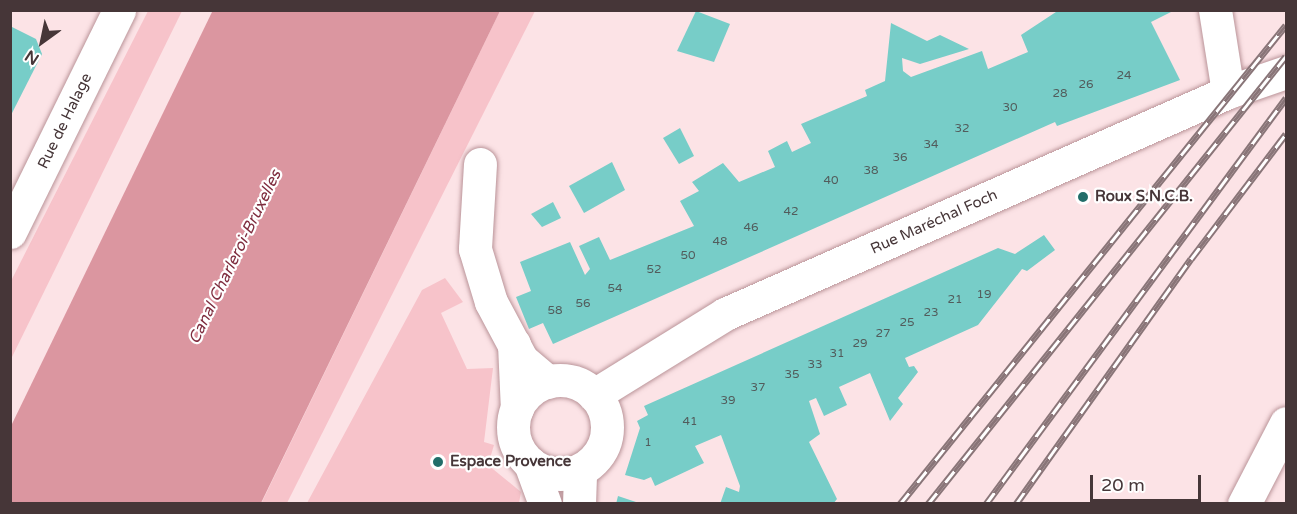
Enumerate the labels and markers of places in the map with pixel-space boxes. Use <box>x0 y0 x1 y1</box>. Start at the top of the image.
place label: Roux S.N.C.B. <box>1095 188 1193 206</box>
marker: Roux S.N.C.B. <box>1076 190 1090 204</box>
place label: Espace Provence <box>450 453 571 471</box>
marker: Espace Provence <box>431 455 445 469</box>

